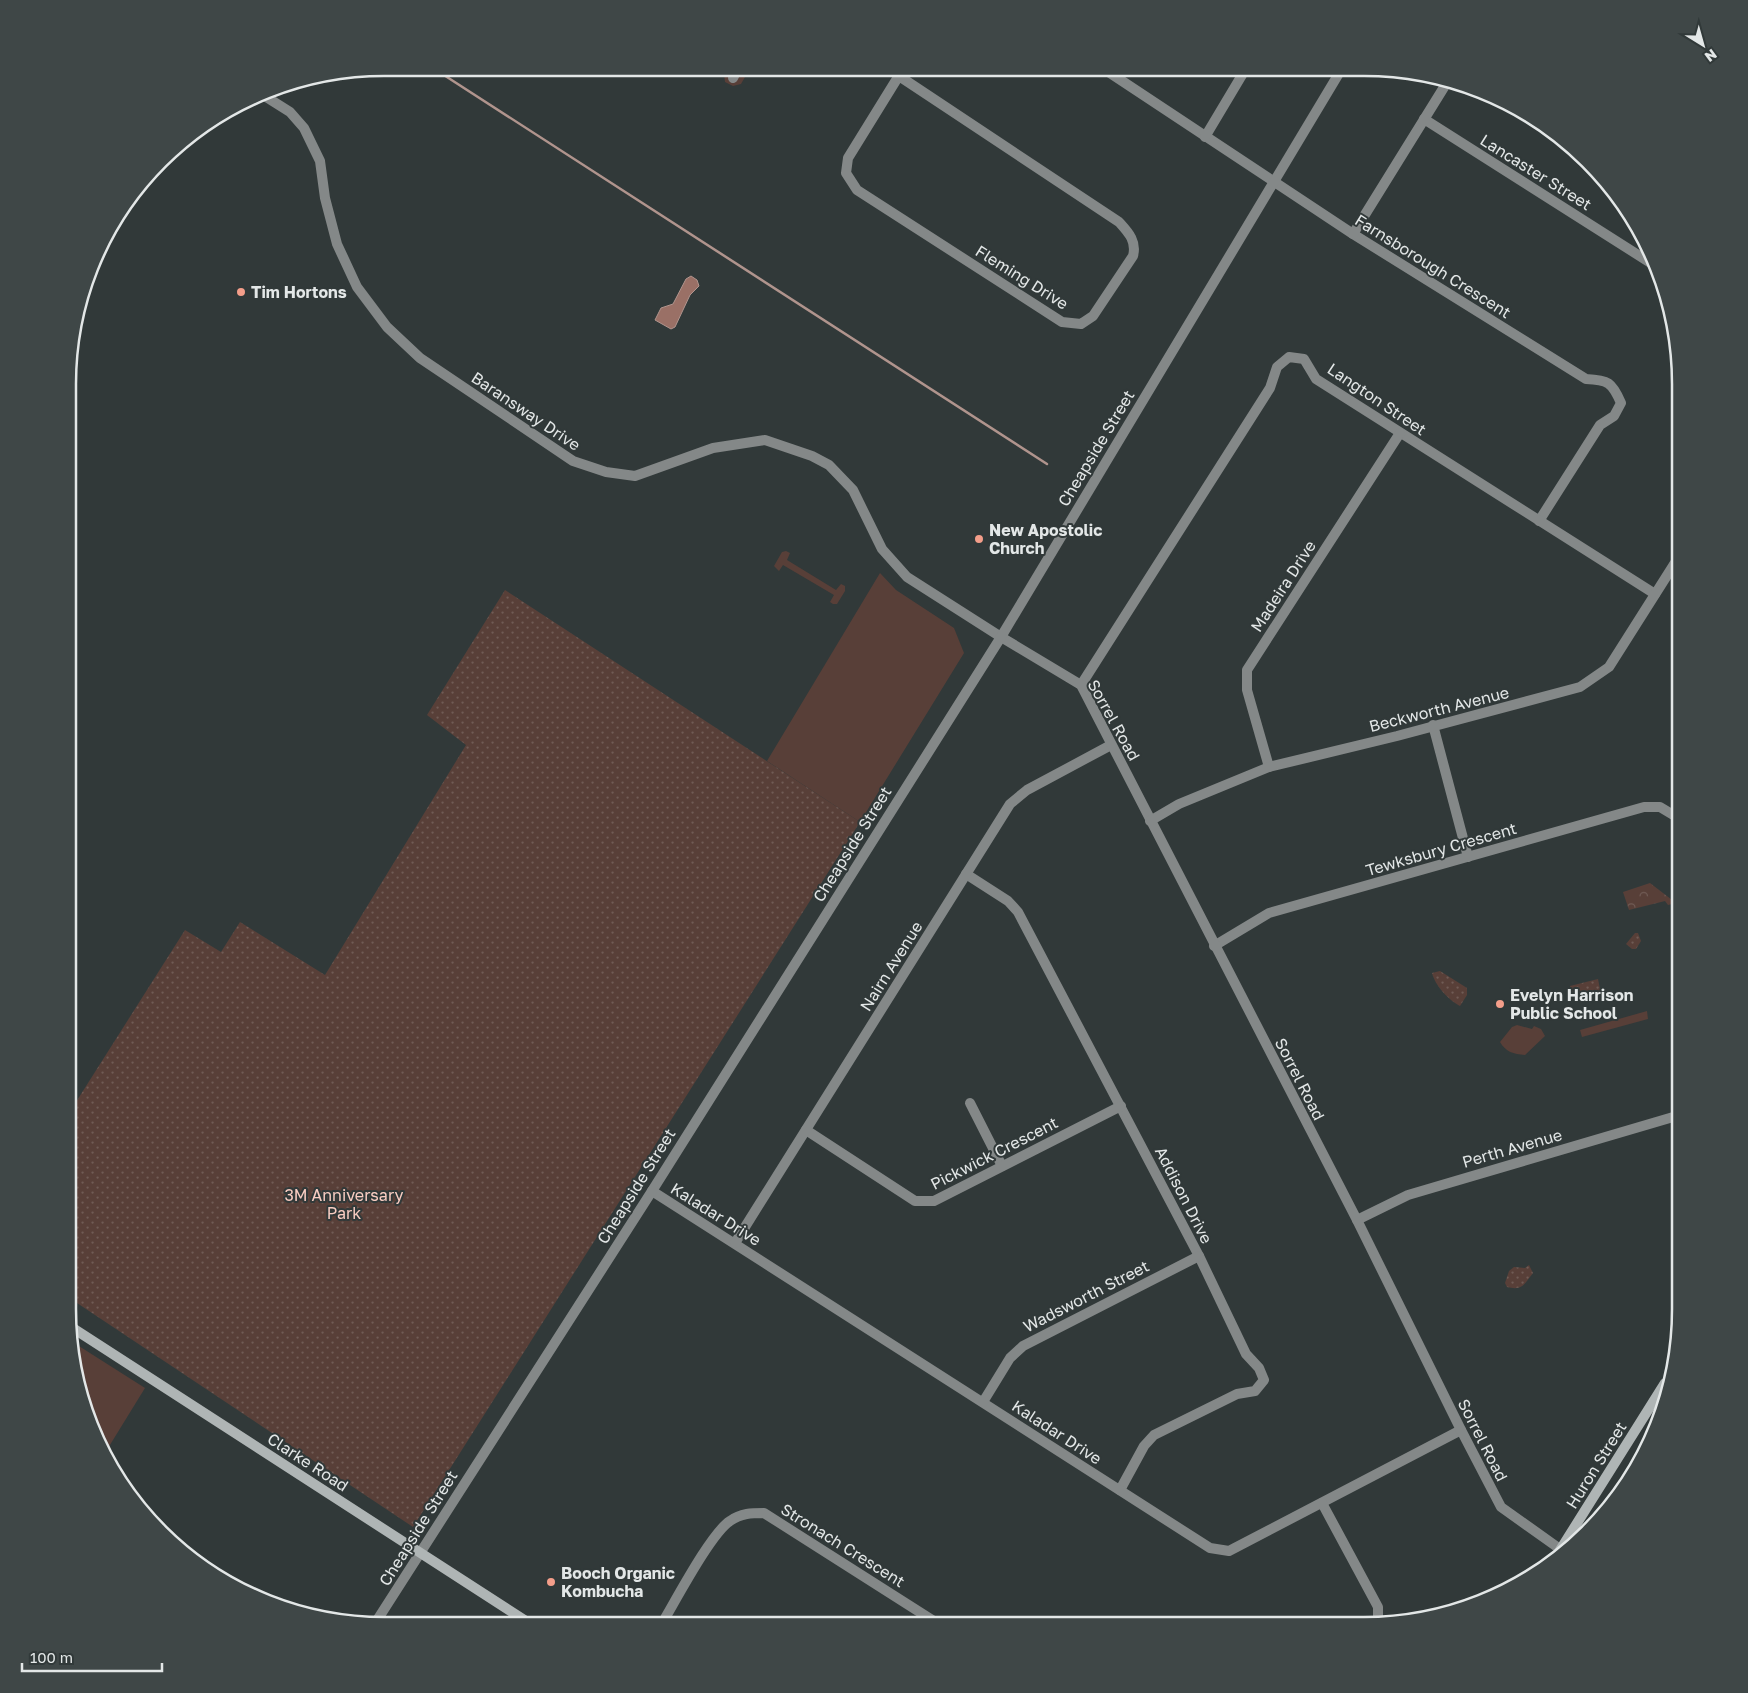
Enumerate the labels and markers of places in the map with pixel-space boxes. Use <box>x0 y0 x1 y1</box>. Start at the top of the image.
place label: Tim Hortons <box>251 282 347 302</box>
marker: Tim Hortons <box>235 286 247 298</box>
place label: New Apostolic Church <box>989 520 1102 558</box>
marker: New Apostolic Church <box>973 533 985 545</box>
place label: Evelyn Harrison Public School <box>1510 985 1633 1023</box>
marker: Evelyn Harrison Public School <box>1494 998 1506 1010</box>
place label: Booch Organic Kombucha <box>561 1563 675 1601</box>
marker: Booch Organic Kombucha <box>545 1576 557 1588</box>

